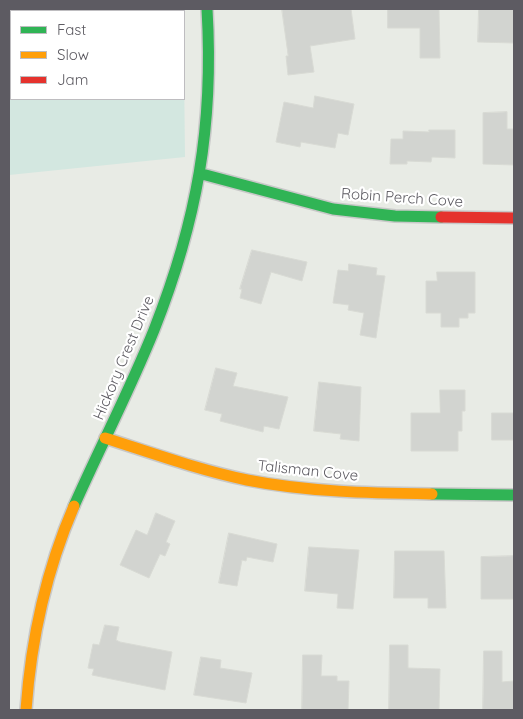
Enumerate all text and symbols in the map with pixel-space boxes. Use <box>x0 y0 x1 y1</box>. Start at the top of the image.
legend <box>10 10 185 100</box>
text: Fast <box>57 20 86 39</box>
text: Slow <box>57 45 89 64</box>
text: Jam <box>57 70 88 89</box>
street label: Robin Perch Cove <box>340 185 464 211</box>
street label: Hickory Crest Drive <box>90 293 158 423</box>
street label: Talisman Cove <box>257 457 359 485</box>

